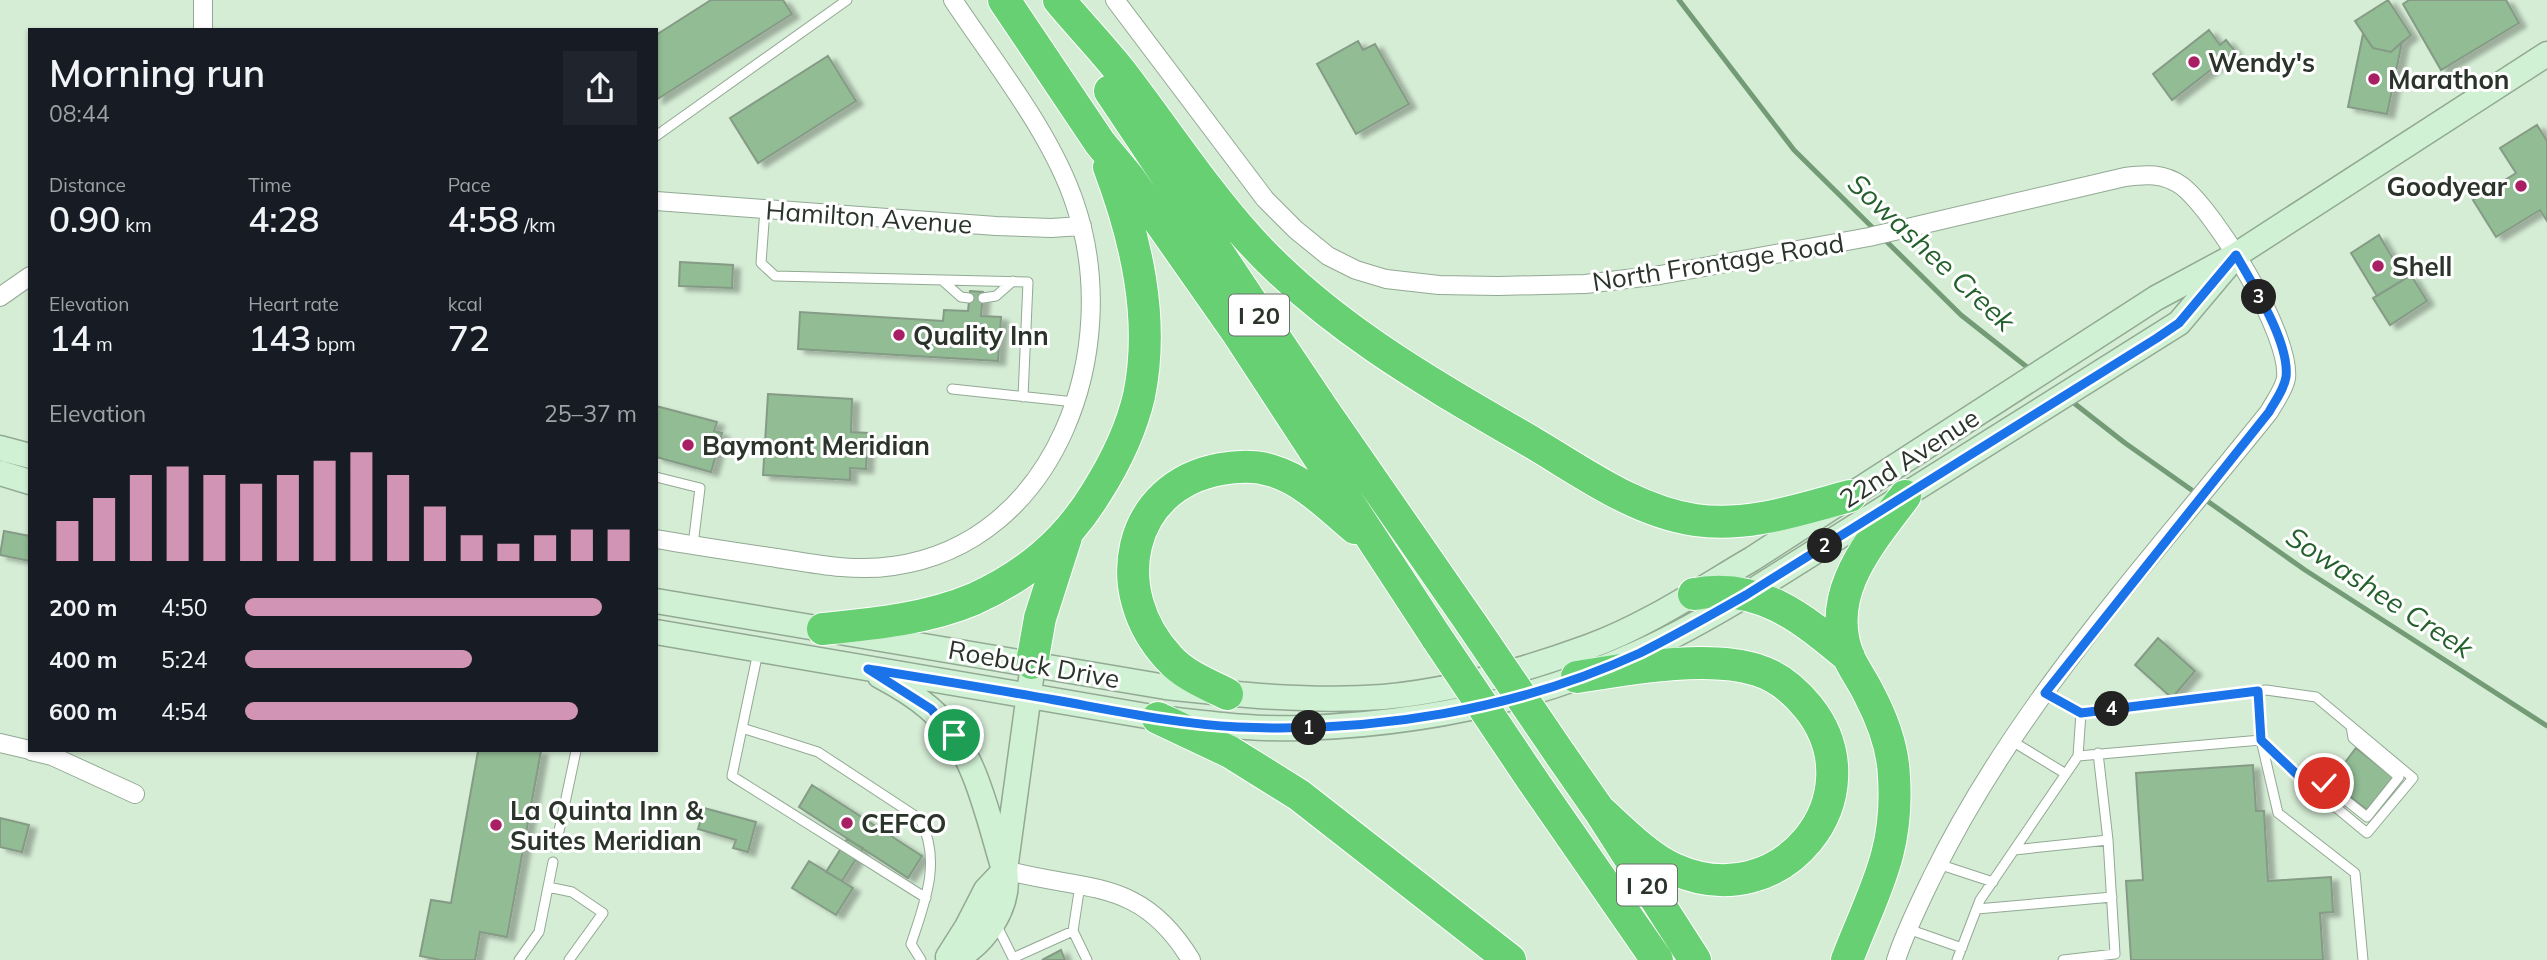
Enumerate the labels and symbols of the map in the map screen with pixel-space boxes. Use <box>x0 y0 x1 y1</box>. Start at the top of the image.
place label: Wendy's <box>2208 46 2315 79</box>
marker: Wendy's <box>2186 54 2202 70</box>
place label: Marathon <box>2388 63 2510 96</box>
marker: Marathon <box>2366 71 2382 87</box>
water label: Sowashee Creek <box>1841 165 2024 340</box>
place label: Goodyear <box>2386 170 2508 203</box>
marker: Goodyear <box>2513 178 2529 194</box>
street label: Hamilton Avenue <box>765 193 973 241</box>
street label: North Frontage Road <box>1590 226 1846 298</box>
place label: Shell <box>2392 250 2452 283</box>
marker: Shell <box>2370 258 2386 274</box>
pin: 3 <box>2242 280 2276 314</box>
road number: I 20 <box>1229 294 1289 336</box>
place label: Quality Inn <box>913 319 1049 352</box>
marker: Quality Inn <box>891 327 907 343</box>
street label: 22nd Avenue <box>1833 401 1985 515</box>
place label: Baymont Meridian <box>702 429 930 462</box>
marker: Baymont Meridian <box>680 437 696 453</box>
water label: Sowashee Creek <box>2280 518 2482 666</box>
pin: 2 <box>1808 528 1842 564</box>
street label: Roebuck Drive <box>946 633 1122 695</box>
pin: 4 <box>2094 692 2130 726</box>
pin <box>924 705 984 765</box>
pin: 1 <box>1292 710 1326 746</box>
pin <box>2294 753 2354 813</box>
place label: La Quinta Inn & Suites Meridian <box>510 794 704 857</box>
place label: CEFCO <box>861 807 947 840</box>
marker: CEFCO <box>839 815 855 831</box>
marker: La Quinta Inn & Suites Meridian <box>488 817 504 833</box>
road number: I 20 <box>1617 864 1677 906</box>

